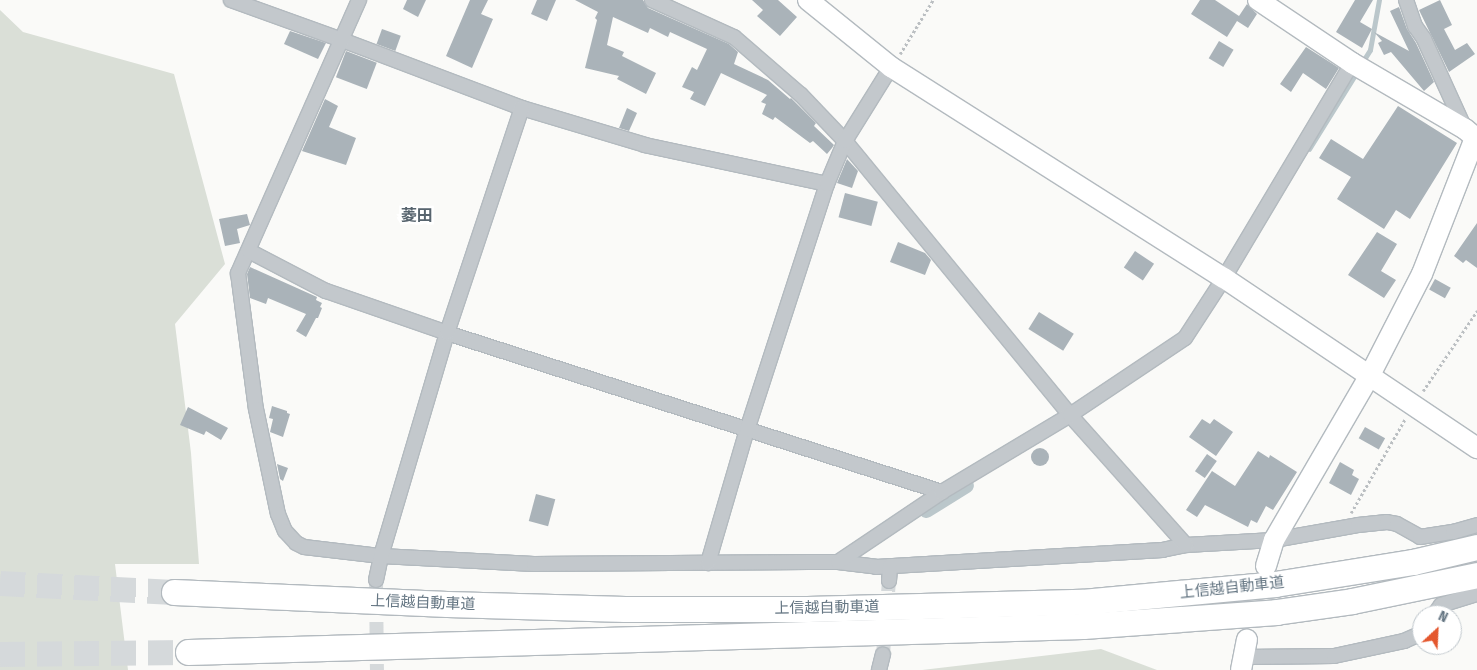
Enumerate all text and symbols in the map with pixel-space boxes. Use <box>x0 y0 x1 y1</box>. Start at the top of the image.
district label: 菱田 <box>401 206 433 226</box>
street label: 上信越自動車道 <box>1179 574 1285 602</box>
street label: 上信越自動車道 <box>370 592 476 614</box>
street label: 上信越自動車道 <box>774 598 880 618</box>
north arrow <box>1412 605 1462 655</box>
text: N <box>1436 607 1451 626</box>

